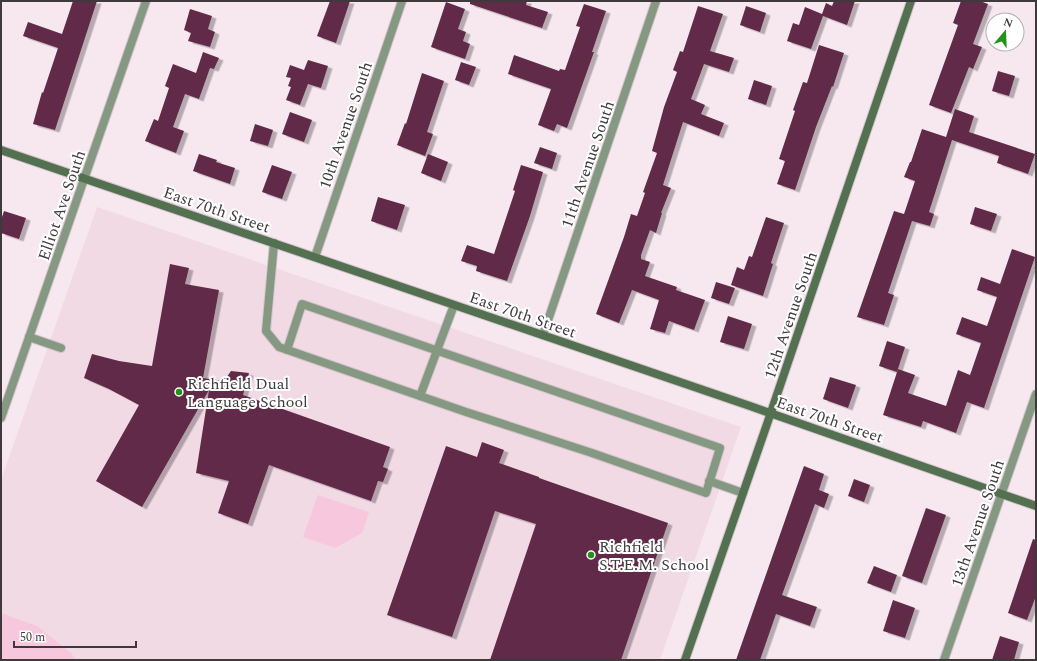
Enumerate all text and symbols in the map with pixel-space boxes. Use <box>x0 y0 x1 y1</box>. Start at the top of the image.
north arrow <box>985 12 1025 52</box>
text: N <box>1001 14 1015 33</box>
street label: 10th Avenue South <box>313 58 379 192</box>
street label: 11th Avenue South <box>555 97 621 231</box>
street label: Elliot Ave South <box>32 147 92 264</box>
street label: East 70th Street <box>160 180 274 240</box>
street label: 12th Avenue South <box>758 248 824 382</box>
street label: East 70th Street <box>466 285 580 345</box>
place label: Richfield Dual Language School <box>187 372 308 414</box>
marker: Richfield Dual Language School <box>174 387 184 397</box>
street label: East 70th Street <box>773 390 887 450</box>
street label: 13th Avenue South <box>945 456 1011 590</box>
place label: Richfield S.T.E.M. School <box>599 535 709 577</box>
marker: Richfield S.T.E.M. School <box>586 550 596 560</box>
scale bar <box>14 623 136 649</box>
text: 50 m <box>20 628 45 647</box>

